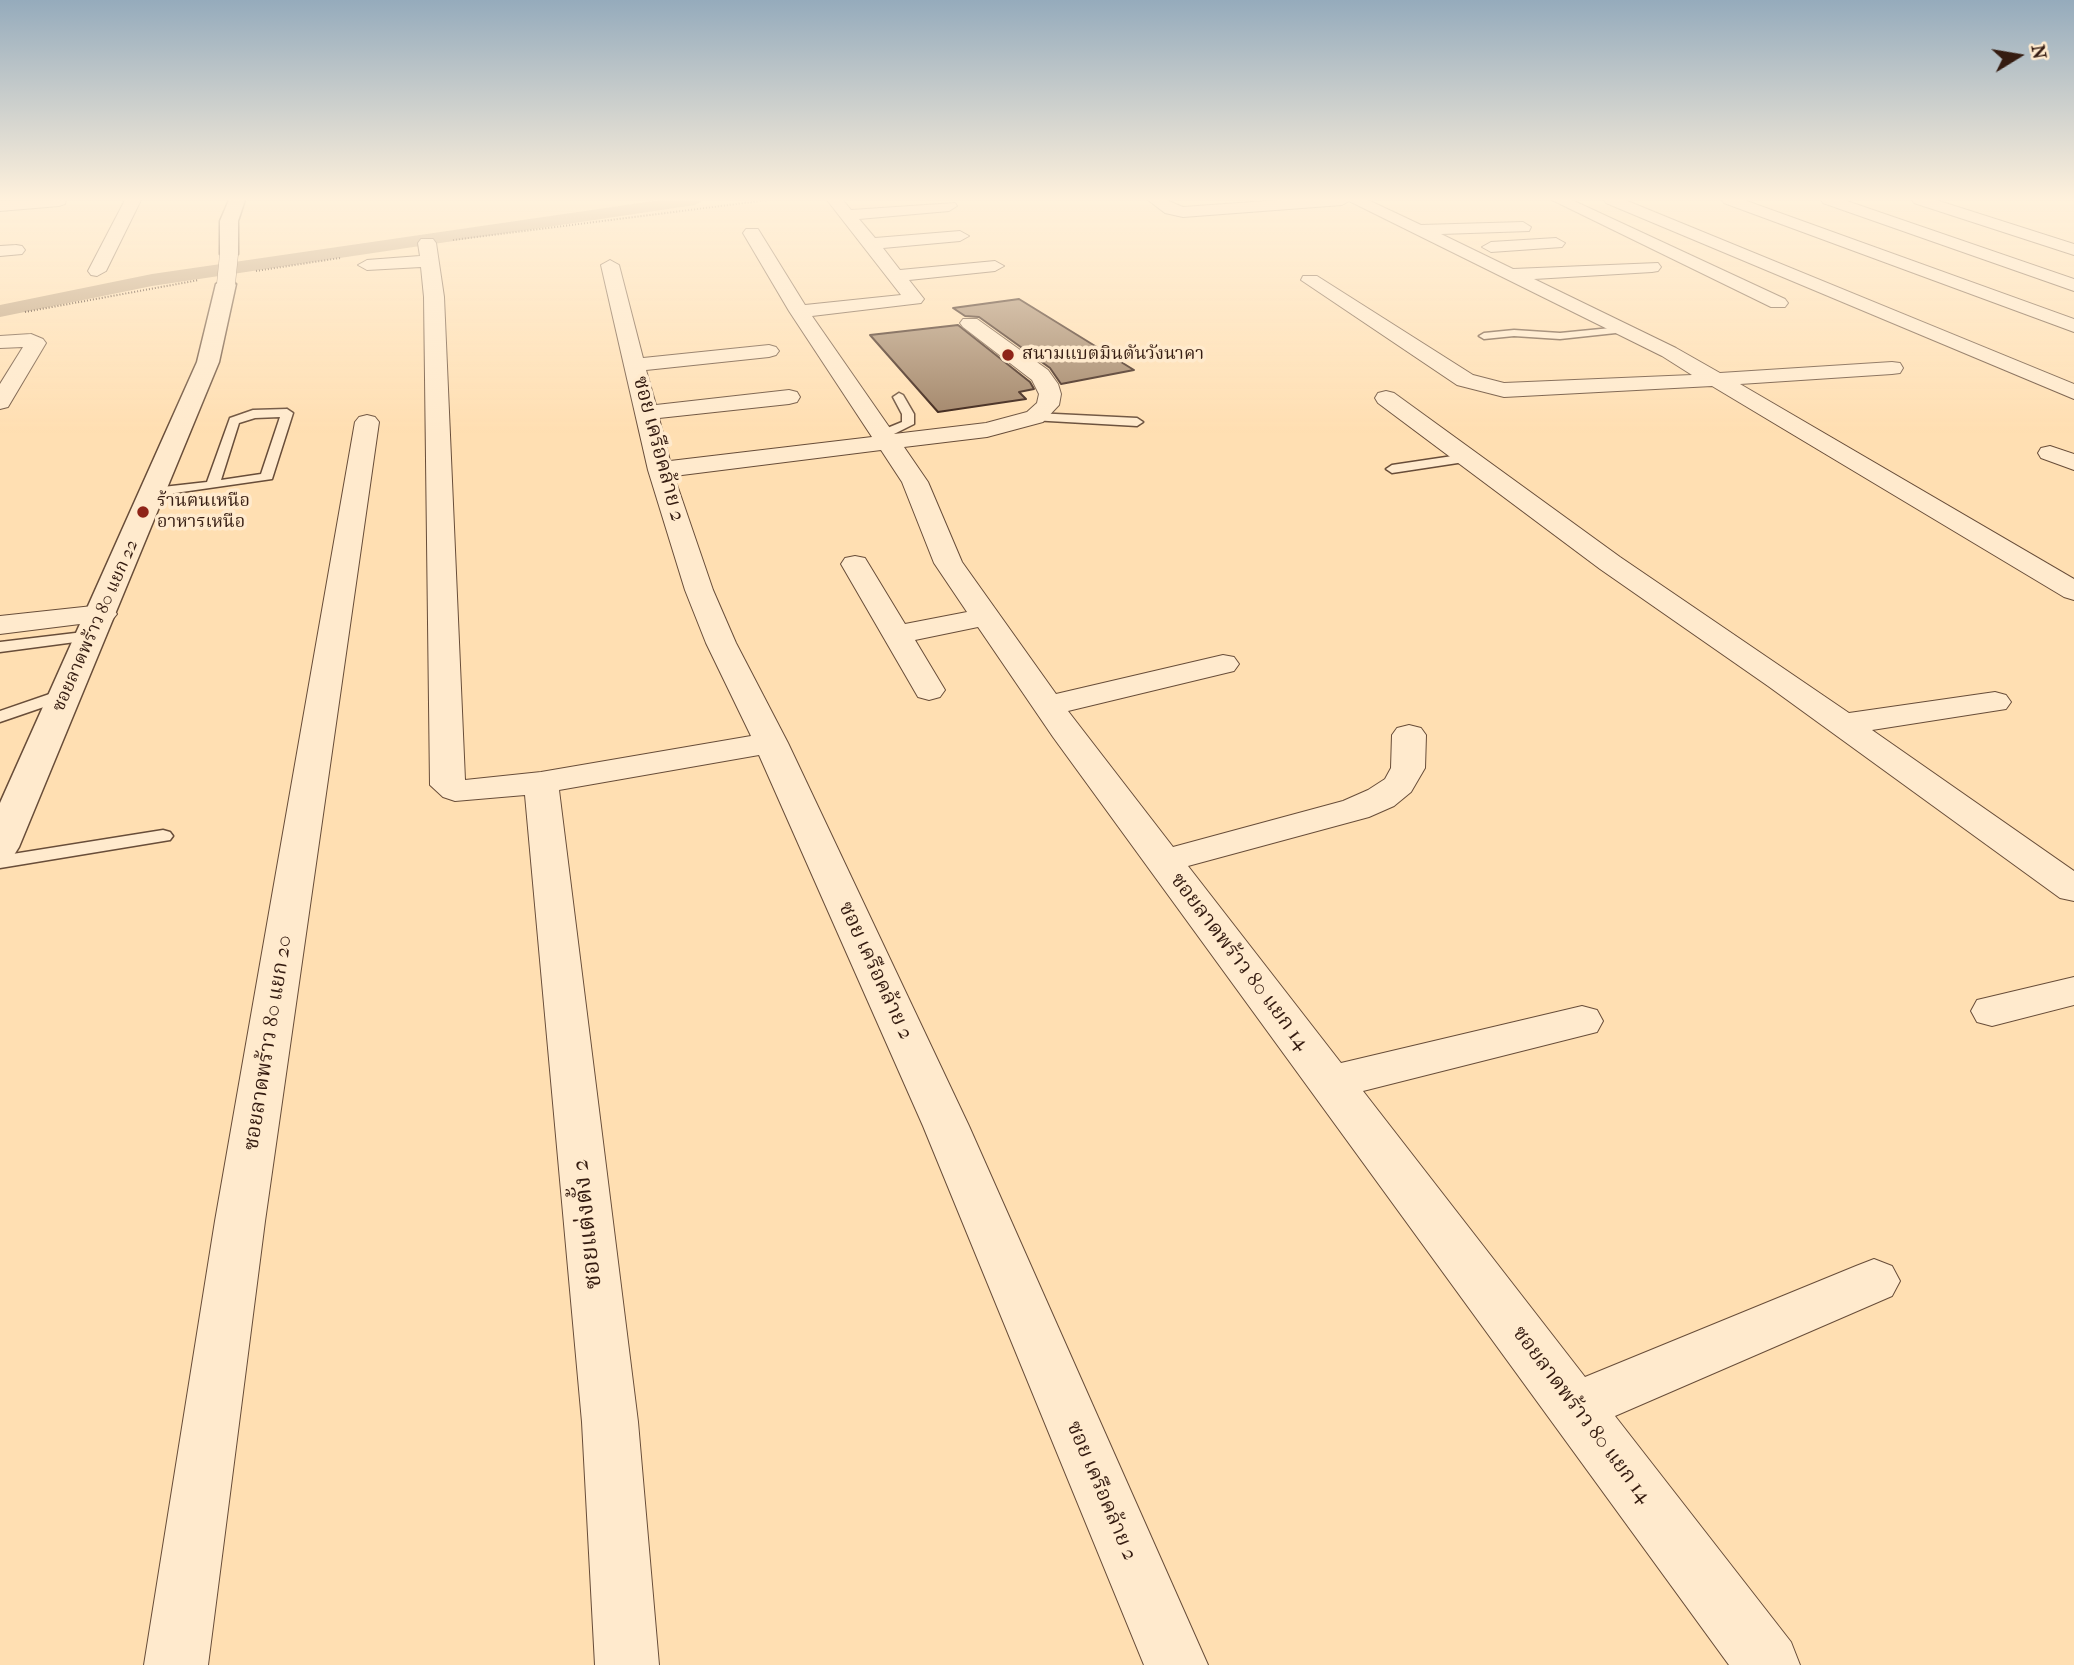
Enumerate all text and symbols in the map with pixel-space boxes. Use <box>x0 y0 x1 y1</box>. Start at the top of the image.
north arrow <box>1983 21 2053 91</box>
text: N <box>2026 43 2051 61</box>
place label: สนามแบตมินตันวังนาคา <box>1022 344 1204 366</box>
marker: สนามแบตมินตันวังนาคา <box>1000 347 1016 363</box>
street label: ซอย เครือคล้าย 2 <box>627 374 689 524</box>
place label: ร้านฅนเหนือ อาหารเหนือ <box>157 491 250 534</box>
marker: ร้านฅนเหนือ อาหารเหนือ <box>135 504 151 520</box>
street label: ซอยลาดพร้าว 80 แยก 22 <box>48 537 144 715</box>
street label: ซอยลาดพร้าว 80 แยก 14 <box>1164 868 1314 1056</box>
street label: ซอย เครือคล้าย 2 <box>832 898 918 1044</box>
street label: ซอยลาดพร้าว 80 แยก 20 <box>240 934 298 1152</box>
street label: ซอยแต่งตั้ง 2 <box>567 1158 609 1290</box>
street label: ซอยลาดพร้าว 80 แยก 14 <box>1506 1321 1656 1509</box>
street label: ซอย เครือคล้าย 2 <box>1060 1417 1142 1565</box>

